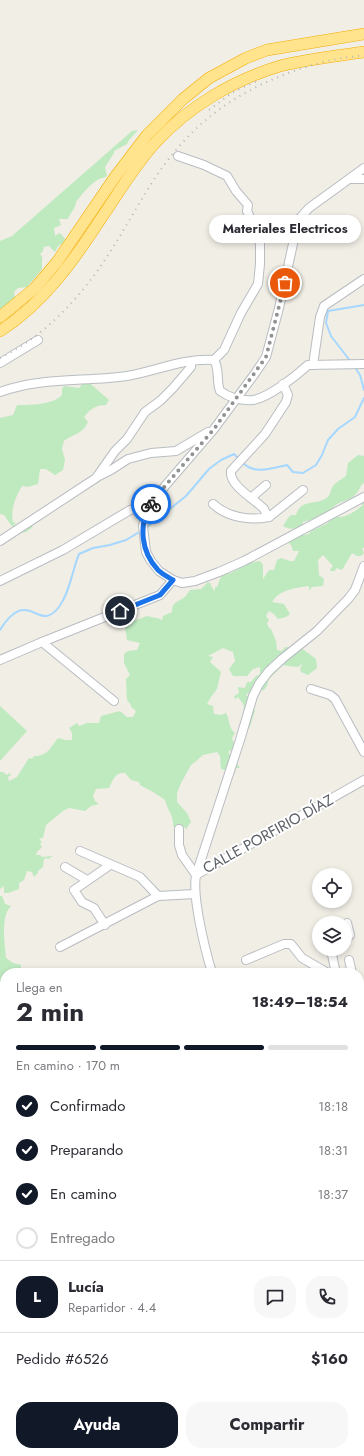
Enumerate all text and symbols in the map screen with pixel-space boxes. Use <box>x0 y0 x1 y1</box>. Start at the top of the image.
callout: Materiales Electricos <box>209 215 361 243</box>
text: Materiales Electricos <box>222 219 348 238</box>
pin <box>268 266 302 300</box>
icon: bag <box>274 272 296 294</box>
courier <box>131 484 171 524</box>
icon: bike <box>140 493 162 515</box>
pin <box>103 594 137 628</box>
icon: home <box>109 600 131 622</box>
street label: CALLE PORFIRIO DÍAZ <box>199 789 337 879</box>
map controls <box>312 868 352 956</box>
button: locate <box>312 868 352 908</box>
button: layers <box>312 916 352 956</box>
text: Llega en <box>16 978 63 997</box>
text: 18:49–18:54 <box>252 991 348 1013</box>
text: 2 min <box>16 993 84 1031</box>
text: En camino · 170 m <box>16 1056 120 1075</box>
icon: check <box>16 1095 38 1117</box>
text: Confirmado <box>50 1095 125 1117</box>
text: 18:18 <box>318 1097 348 1116</box>
icon: check <box>16 1139 38 1161</box>
text: Preparando <box>50 1139 123 1161</box>
text: 18:31 <box>318 1141 348 1160</box>
icon: check <box>16 1183 38 1205</box>
text: En camino <box>50 1183 117 1205</box>
text: 18:37 <box>317 1185 348 1204</box>
text: Entregado <box>50 1227 115 1249</box>
text: Lucía <box>68 1276 104 1298</box>
button: chat <box>254 1276 296 1318</box>
button: phone <box>306 1276 348 1318</box>
text: L <box>33 1286 41 1308</box>
text: Repartidor · 4.4 <box>68 1298 156 1317</box>
text: Pedido #6526 <box>16 1348 109 1370</box>
text: $160 <box>311 1348 348 1370</box>
button: Ayuda <box>16 1402 178 1448</box>
button: Compartir <box>186 1402 348 1448</box>

